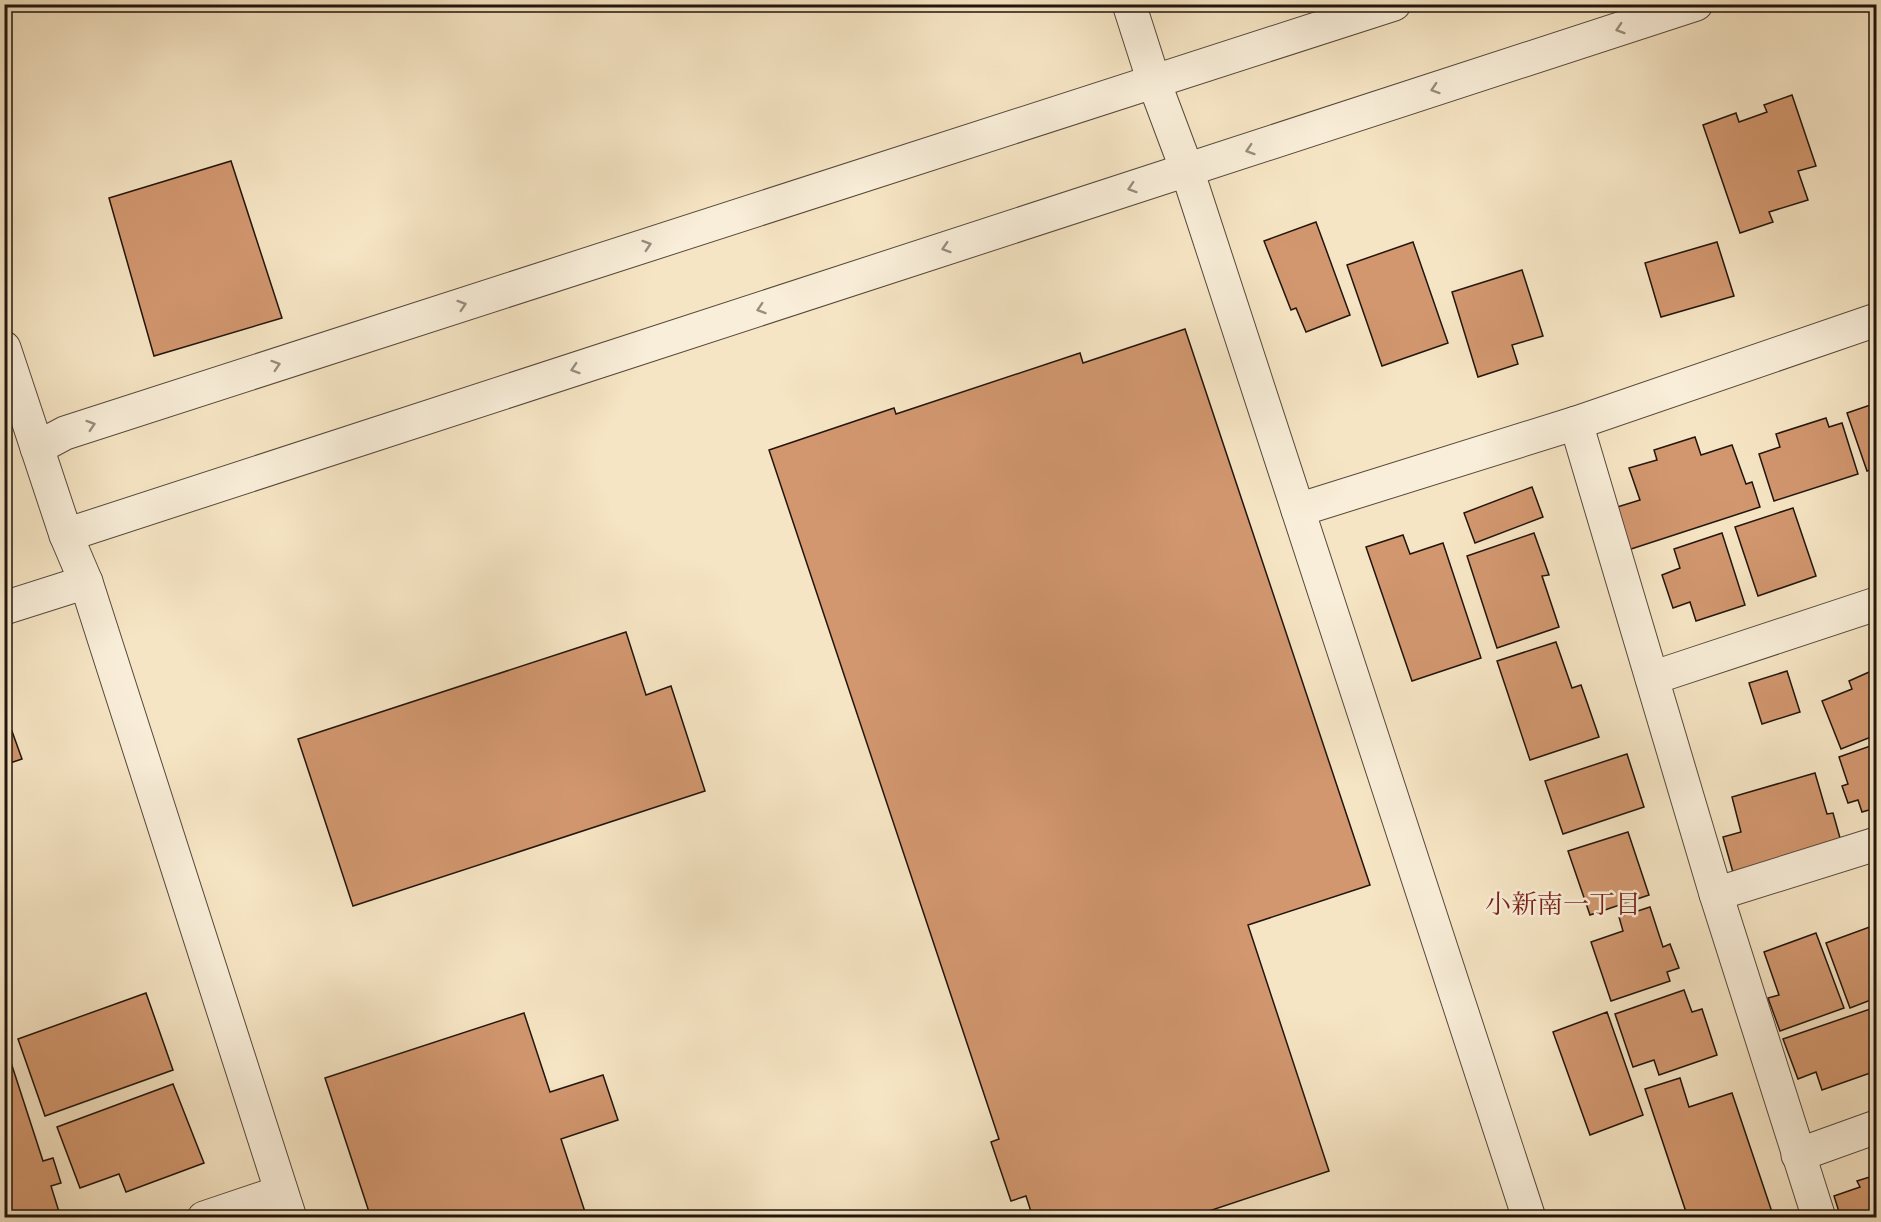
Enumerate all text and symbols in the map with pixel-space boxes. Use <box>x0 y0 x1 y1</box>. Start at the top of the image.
one-way arrow <box>1615 22 1626 34</box>
one-way arrow <box>1430 82 1441 95</box>
one-way arrow <box>1245 143 1256 155</box>
one-way arrow <box>1127 181 1138 193</box>
one-way arrow <box>642 240 652 253</box>
one-way arrow <box>941 241 952 254</box>
one-way arrow <box>456 300 467 312</box>
one-way arrow <box>756 301 767 314</box>
one-way arrow <box>270 360 281 372</box>
one-way arrow <box>570 362 581 374</box>
one-way arrow <box>85 420 96 432</box>
district label: 小新南一丁目 <box>1485 889 1641 922</box>

